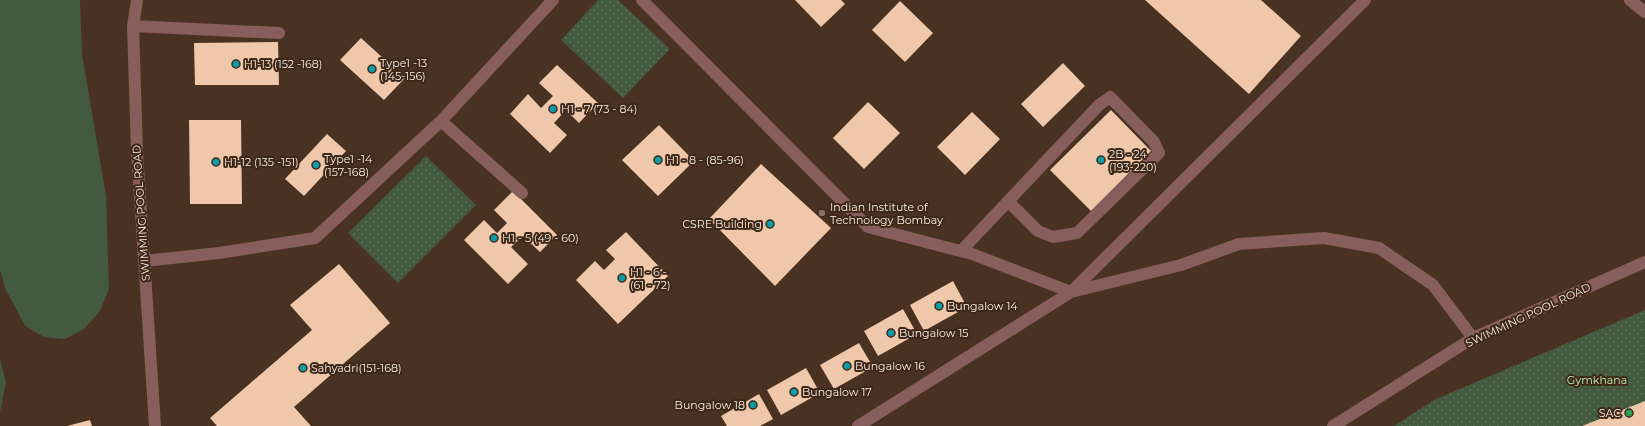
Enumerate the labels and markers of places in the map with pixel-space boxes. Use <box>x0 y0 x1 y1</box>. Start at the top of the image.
place label: Type1 -13 (145-156) <box>380 56 427 83</box>
place label: H1-13 (152 -168) <box>244 57 322 71</box>
marker: H1-13 (152 -168) <box>231 59 241 69</box>
marker: Type1 -13 (145-156) <box>367 64 377 74</box>
place label: H1 - 7 (73 - 84) <box>561 102 637 116</box>
marker: H1 - 7 (73 - 84) <box>548 104 558 114</box>
place label: 2B - 24 (193-220) <box>1109 147 1157 174</box>
place label: Type1 -14 (157-168) <box>324 152 373 179</box>
place label: H1 - 8 - (85-96) <box>666 153 744 167</box>
place label: H1-12 (135 -151) <box>224 155 299 169</box>
marker: H1 - 8 - (85-96) <box>653 155 663 165</box>
marker: 2B - 24 (193-220) <box>1096 155 1106 165</box>
marker: H1-12 (135 -151) <box>211 157 221 167</box>
marker: Type1 -14 (157-168) <box>311 160 321 170</box>
place label: Indian Institute of Technology Bombay <box>830 200 943 227</box>
marker: Indian Institute of Technology Bombay <box>817 208 827 218</box>
place label: CSRE Building <box>682 217 762 231</box>
marker: CSRE Building <box>765 219 775 229</box>
place label: H1 - 5 (49 - 60) <box>502 231 579 245</box>
marker: H1 - 5 (49 - 60) <box>489 233 499 243</box>
place label: H1 - 6 - (61 - 72) <box>630 265 671 292</box>
marker: H1 - 6 - (61 - 72) <box>617 273 627 283</box>
place label: Bungalow 14 <box>947 299 1018 313</box>
marker: Bungalow 14 <box>934 301 944 311</box>
place label: Bungalow 15 <box>899 326 969 340</box>
marker: Bungalow 15 <box>886 328 896 338</box>
place label: Bungalow 16 <box>855 359 925 373</box>
place label: Sahyadri(151-168) <box>311 361 402 375</box>
marker: Bungalow 16 <box>842 361 852 371</box>
marker: Sahyadri(151-168) <box>298 363 308 373</box>
place label: Bungalow 17 <box>802 385 872 399</box>
marker: Bungalow 17 <box>789 387 799 397</box>
place label: Bungalow 18 <box>675 398 745 412</box>
marker: Bungalow 18 <box>748 400 758 410</box>
place label: SAC <box>1599 406 1621 420</box>
marker: SAC <box>1624 408 1634 418</box>

